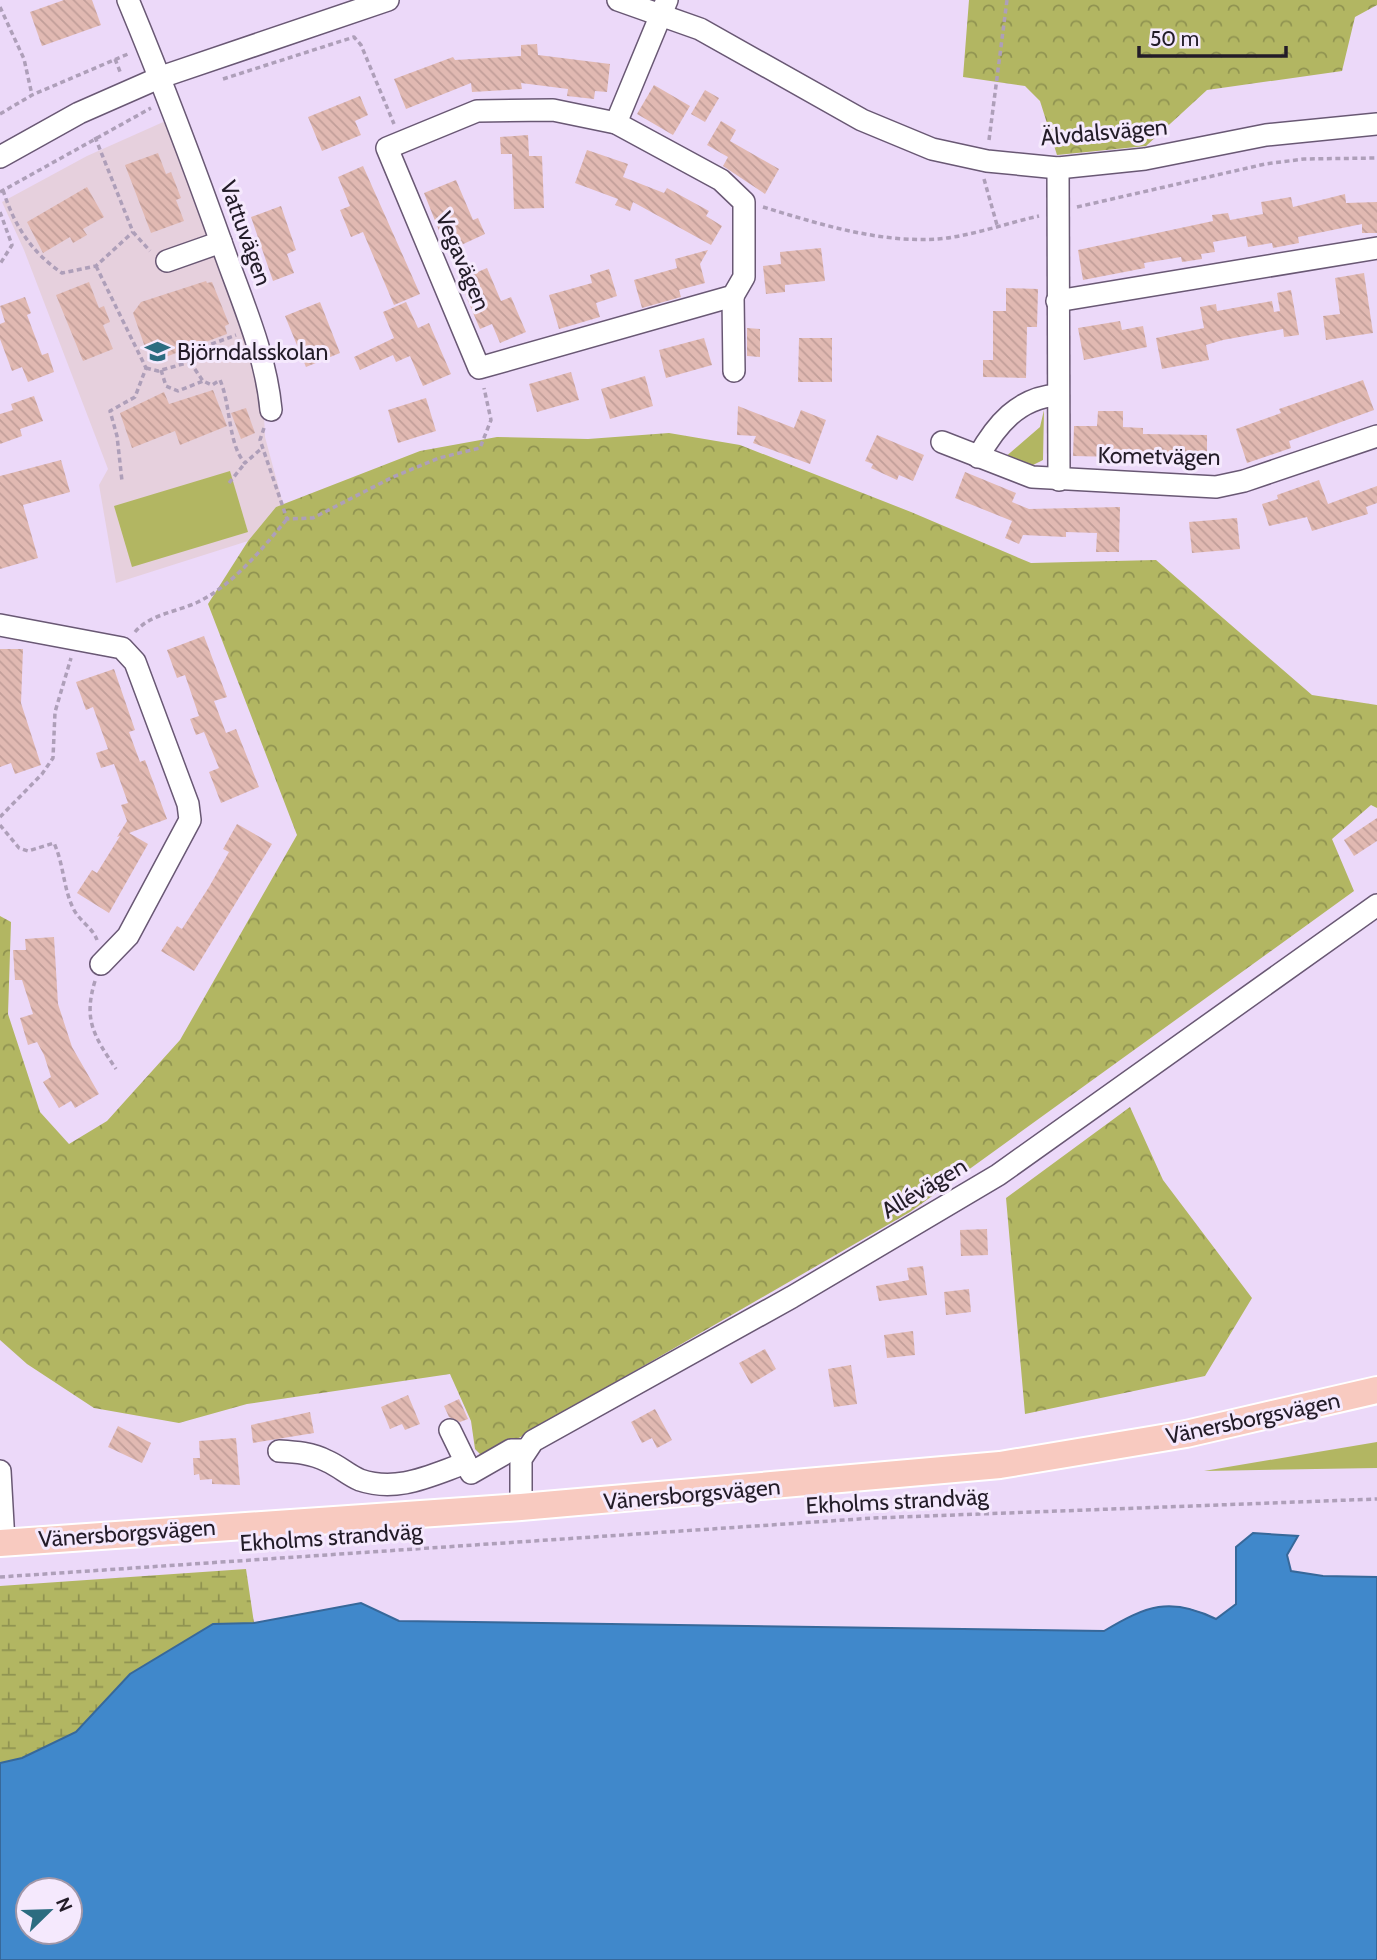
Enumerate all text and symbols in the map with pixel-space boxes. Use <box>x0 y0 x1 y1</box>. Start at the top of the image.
scale bar <box>1139 14 1286 58</box>
text: 50 m <box>1150 26 1199 51</box>
street label: Älvdalsvägen <box>1039 112 1169 152</box>
street label: Vattuvägen <box>214 177 278 289</box>
street label: Vegavägen <box>430 207 496 315</box>
school or university icon: Björndalsskolan <box>143 338 171 366</box>
place label: Björndalsskolan <box>177 338 328 366</box>
street label: Kometvägen <box>1097 441 1221 471</box>
street label: Allévägen <box>876 1152 972 1224</box>
street label: Vänersborgsvägen <box>1163 1386 1343 1450</box>
street label: Vänersborgsvägen <box>602 1472 782 1516</box>
street label: Ekholms strandväg <box>805 1482 990 1520</box>
street label: Vänersborgsvägen <box>38 1513 216 1553</box>
street label: Ekholms strandväg <box>239 1517 424 1557</box>
north arrow <box>14 1876 84 1946</box>
text: N <box>51 1894 77 1915</box>

